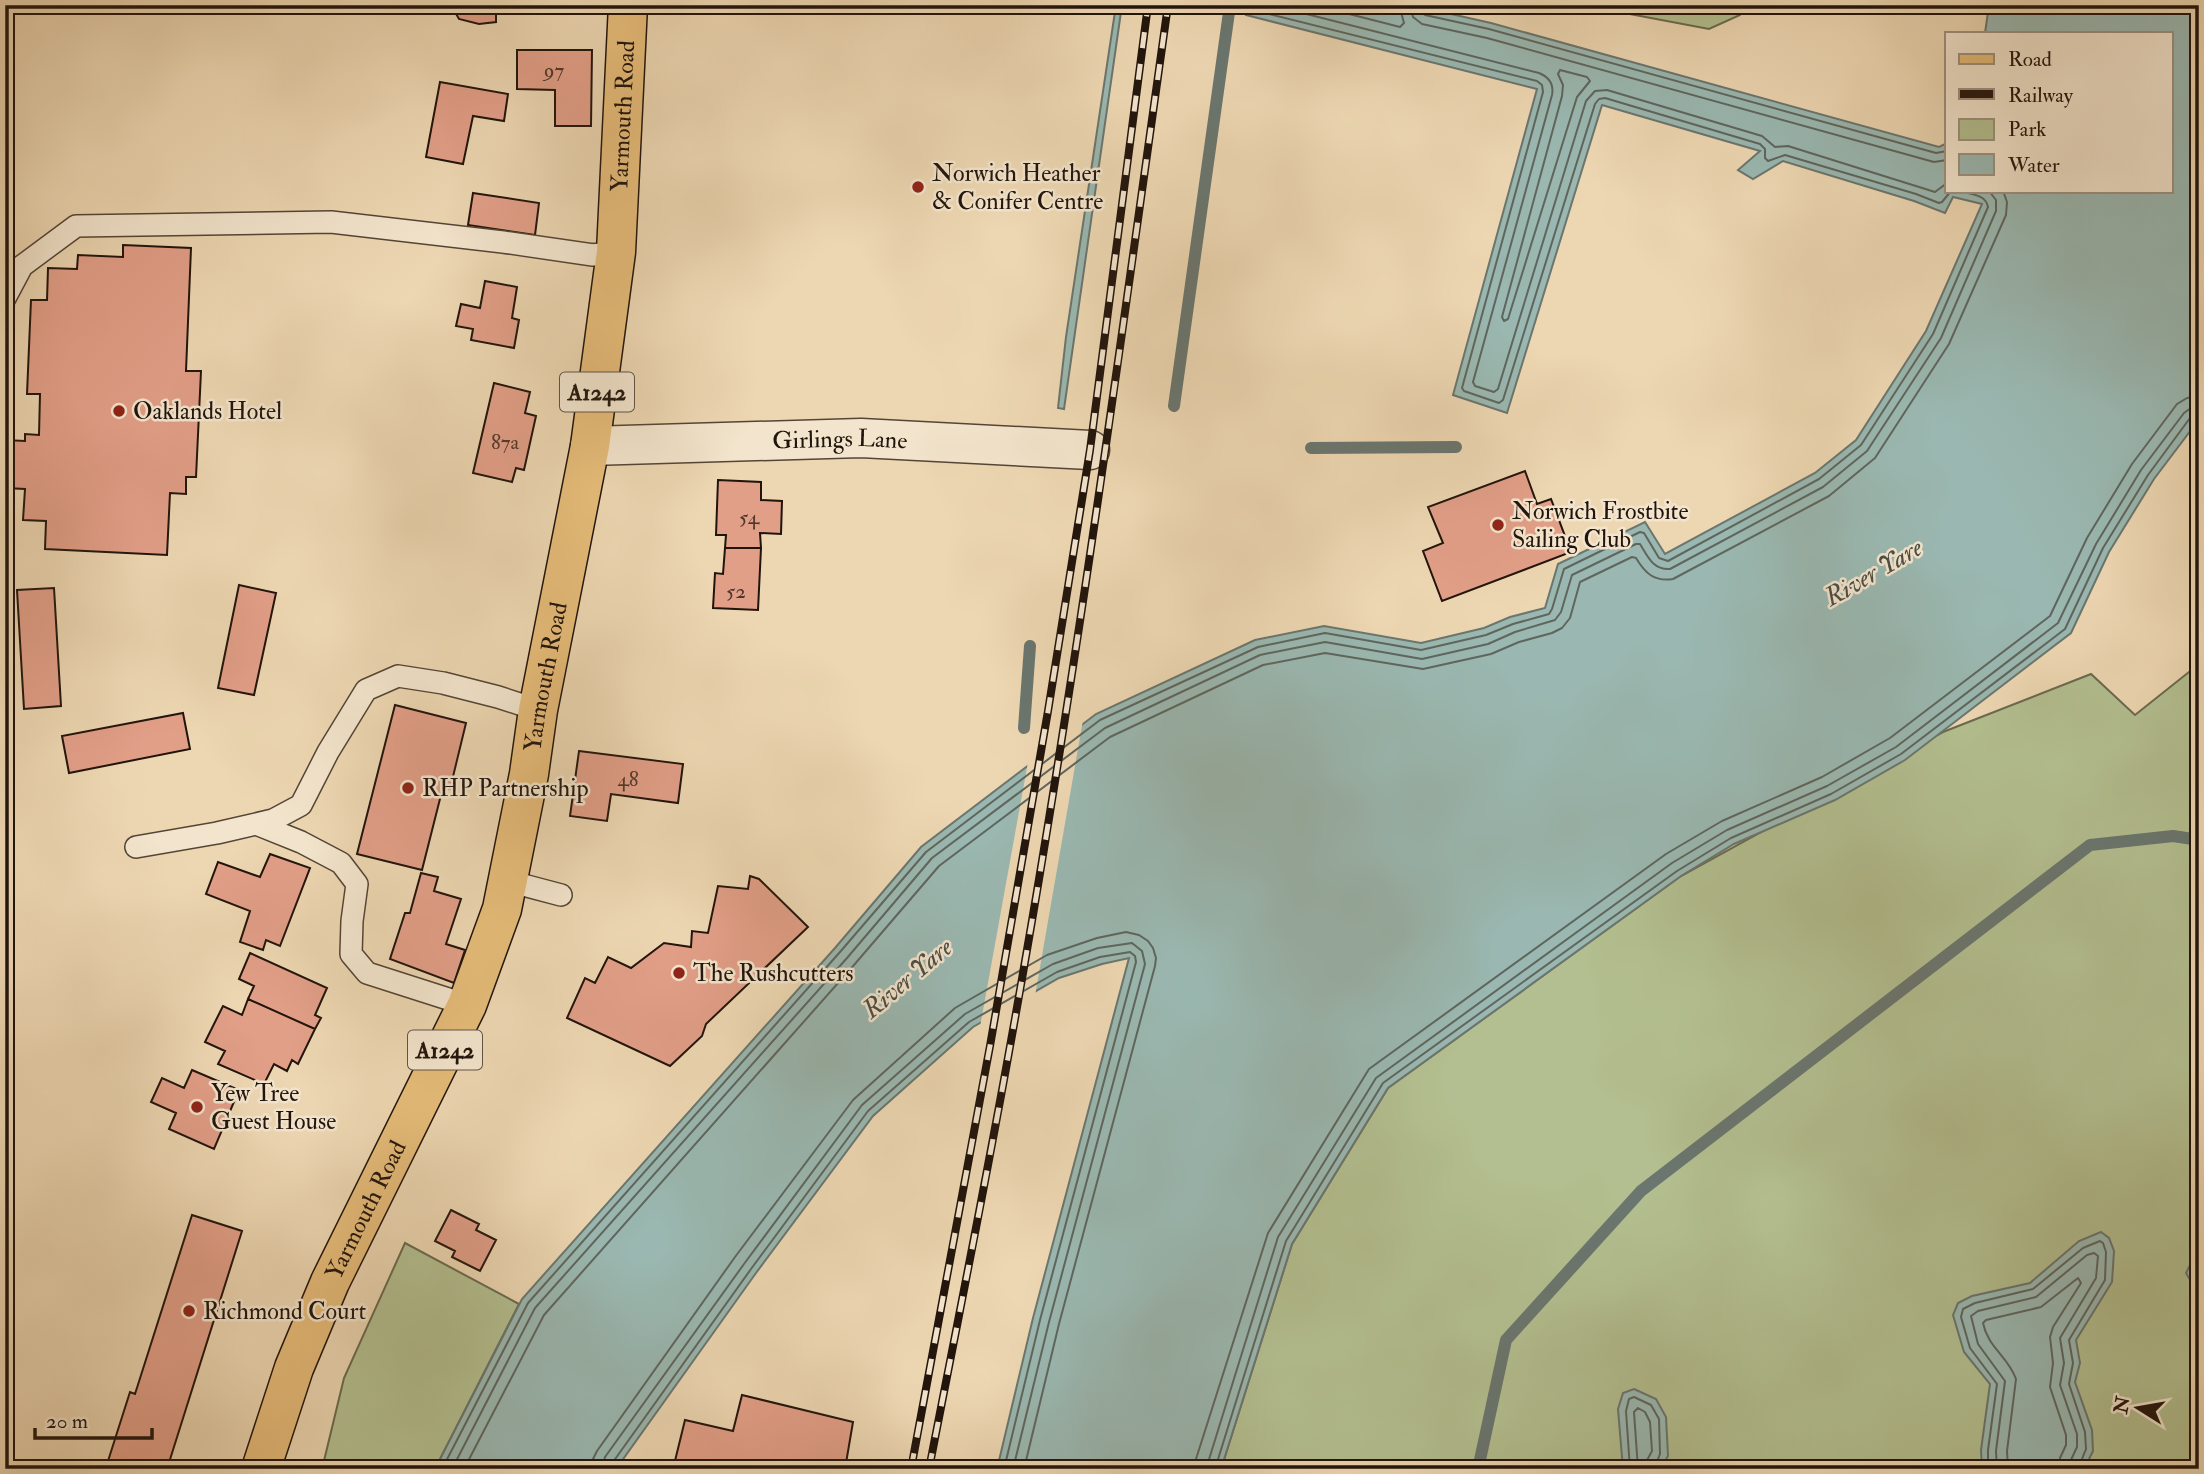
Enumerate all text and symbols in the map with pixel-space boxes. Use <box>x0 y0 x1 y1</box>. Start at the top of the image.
legend <box>1945 32 2172 192</box>
street label: Yarmouth Road <box>604 40 642 192</box>
text: Road <box>2008 46 2053 73</box>
house number: 97 <box>542 57 565 84</box>
text: Railway <box>2008 82 2074 109</box>
text: Park <box>2008 116 2046 143</box>
text: Water <box>2007 152 2060 179</box>
place label: Norwich Heather & Conifer Centre <box>932 158 1103 217</box>
marker: Norwich Heather & Conifer Centre <box>910 179 926 195</box>
road number: A1242 <box>560 372 634 412</box>
place label: Oaklands Hotel <box>133 396 282 427</box>
marker: Oaklands Hotel <box>111 403 127 419</box>
street label: Girlings Lane <box>772 423 908 457</box>
house number: 87a <box>491 429 519 456</box>
place label: Norwich Frostbite Sailing Club <box>1512 496 1688 555</box>
house number: 54 <box>739 504 761 531</box>
marker: Norwich Frostbite Sailing Club <box>1490 517 1506 533</box>
water label: River Yare <box>1818 532 1929 614</box>
house number: 52 <box>726 578 746 605</box>
street label: Yarmouth Road <box>517 599 575 753</box>
house number: 48 <box>617 766 639 793</box>
place label: RHP Partnership <box>422 773 589 804</box>
marker: RHP Partnership <box>400 780 416 796</box>
water label: River Yare <box>855 932 960 1026</box>
place label: The Rushcutters <box>693 958 853 989</box>
marker: The Rushcutters <box>671 965 687 981</box>
road number: A1242 <box>408 1030 482 1070</box>
place label: Yew Tree Guest House <box>211 1078 336 1137</box>
marker: Yew Tree Guest House <box>189 1099 205 1115</box>
street label: Yarmouth Road <box>319 1135 414 1285</box>
place label: Richmond Court <box>203 1296 366 1327</box>
marker: Richmond Court <box>181 1303 197 1319</box>
north arrow <box>2102 1372 2172 1442</box>
text: N <box>2109 1393 2136 1417</box>
scale bar <box>35 1397 152 1441</box>
text: 20 m <box>46 1408 88 1435</box>

